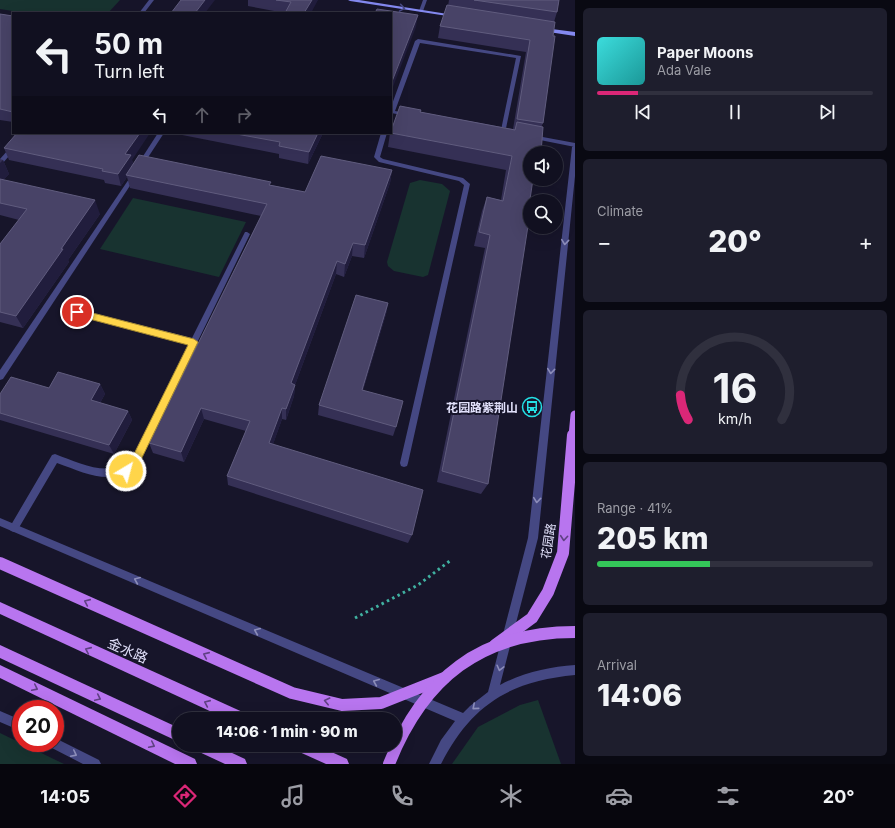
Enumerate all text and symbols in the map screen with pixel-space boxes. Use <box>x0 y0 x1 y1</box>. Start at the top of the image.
one-way arrow <box>399 3 405 12</box>
text: 50 m <box>94 27 163 61</box>
icon: left <box>28 28 80 80</box>
text: Paper Moons <box>657 43 753 62</box>
text: Turn left <box>94 61 164 82</box>
text: Ada Vale <box>657 62 711 78</box>
icon: previous <box>632 101 654 123</box>
icon: pause <box>724 101 746 123</box>
icon: next <box>816 101 838 123</box>
icon: left <box>149 104 171 126</box>
icon: ahead <box>191 104 213 126</box>
icon: right <box>233 104 255 126</box>
map controls <box>523 146 563 234</box>
button: sound <box>523 146 563 186</box>
button: search <box>523 194 563 234</box>
text: Climate <box>597 203 643 219</box>
text: 20° <box>708 223 762 259</box>
text: − <box>597 229 612 255</box>
text: + <box>858 229 873 255</box>
one-way arrow <box>561 238 570 245</box>
pin <box>60 295 94 329</box>
icon: arrive <box>66 301 88 323</box>
text: 16 <box>713 363 757 413</box>
one-way arrow <box>547 368 556 374</box>
bus stop icon: 花园路紫荆山 <box>521 396 543 418</box>
place label: 花园路紫荆山 <box>446 400 518 415</box>
text: km/h <box>718 410 752 427</box>
position arrow <box>105 450 147 492</box>
one-way arrow <box>533 497 542 503</box>
text: Range · 41% <box>597 500 673 516</box>
text: 205 km <box>597 520 709 556</box>
street label: 花园路 <box>538 522 558 560</box>
one-way arrow <box>560 535 569 541</box>
one-way arrow <box>134 577 141 585</box>
one-way arrow <box>84 599 92 607</box>
one-way arrow <box>253 628 260 636</box>
street label: 金水路 <box>105 634 151 666</box>
one-way arrow <box>85 646 92 654</box>
one-way arrow <box>202 652 210 660</box>
text: Arrival <box>597 657 637 673</box>
one-way arrow <box>496 664 504 671</box>
text: 14:06 <box>597 677 682 713</box>
one-way arrow <box>373 679 380 687</box>
one-way arrow <box>31 683 38 691</box>
one-way arrow <box>95 693 102 701</box>
one-way arrow <box>323 698 330 706</box>
speed limit sign: 20 <box>12 700 64 752</box>
one-way arrow <box>203 700 211 708</box>
one-way arrow <box>473 703 480 710</box>
text: 14:06 · 1 min · 90 m <box>216 722 358 741</box>
one-way arrow <box>148 740 155 748</box>
one-way arrow <box>70 749 77 756</box>
icon: directions <box>171 782 199 810</box>
icon: music <box>279 782 307 810</box>
icon: phone <box>388 782 416 810</box>
icon: climate <box>497 782 525 810</box>
icon: car <box>605 782 633 810</box>
icon: filters <box>714 782 742 810</box>
text: 14:05 <box>40 786 90 807</box>
text: 20° <box>823 786 855 807</box>

